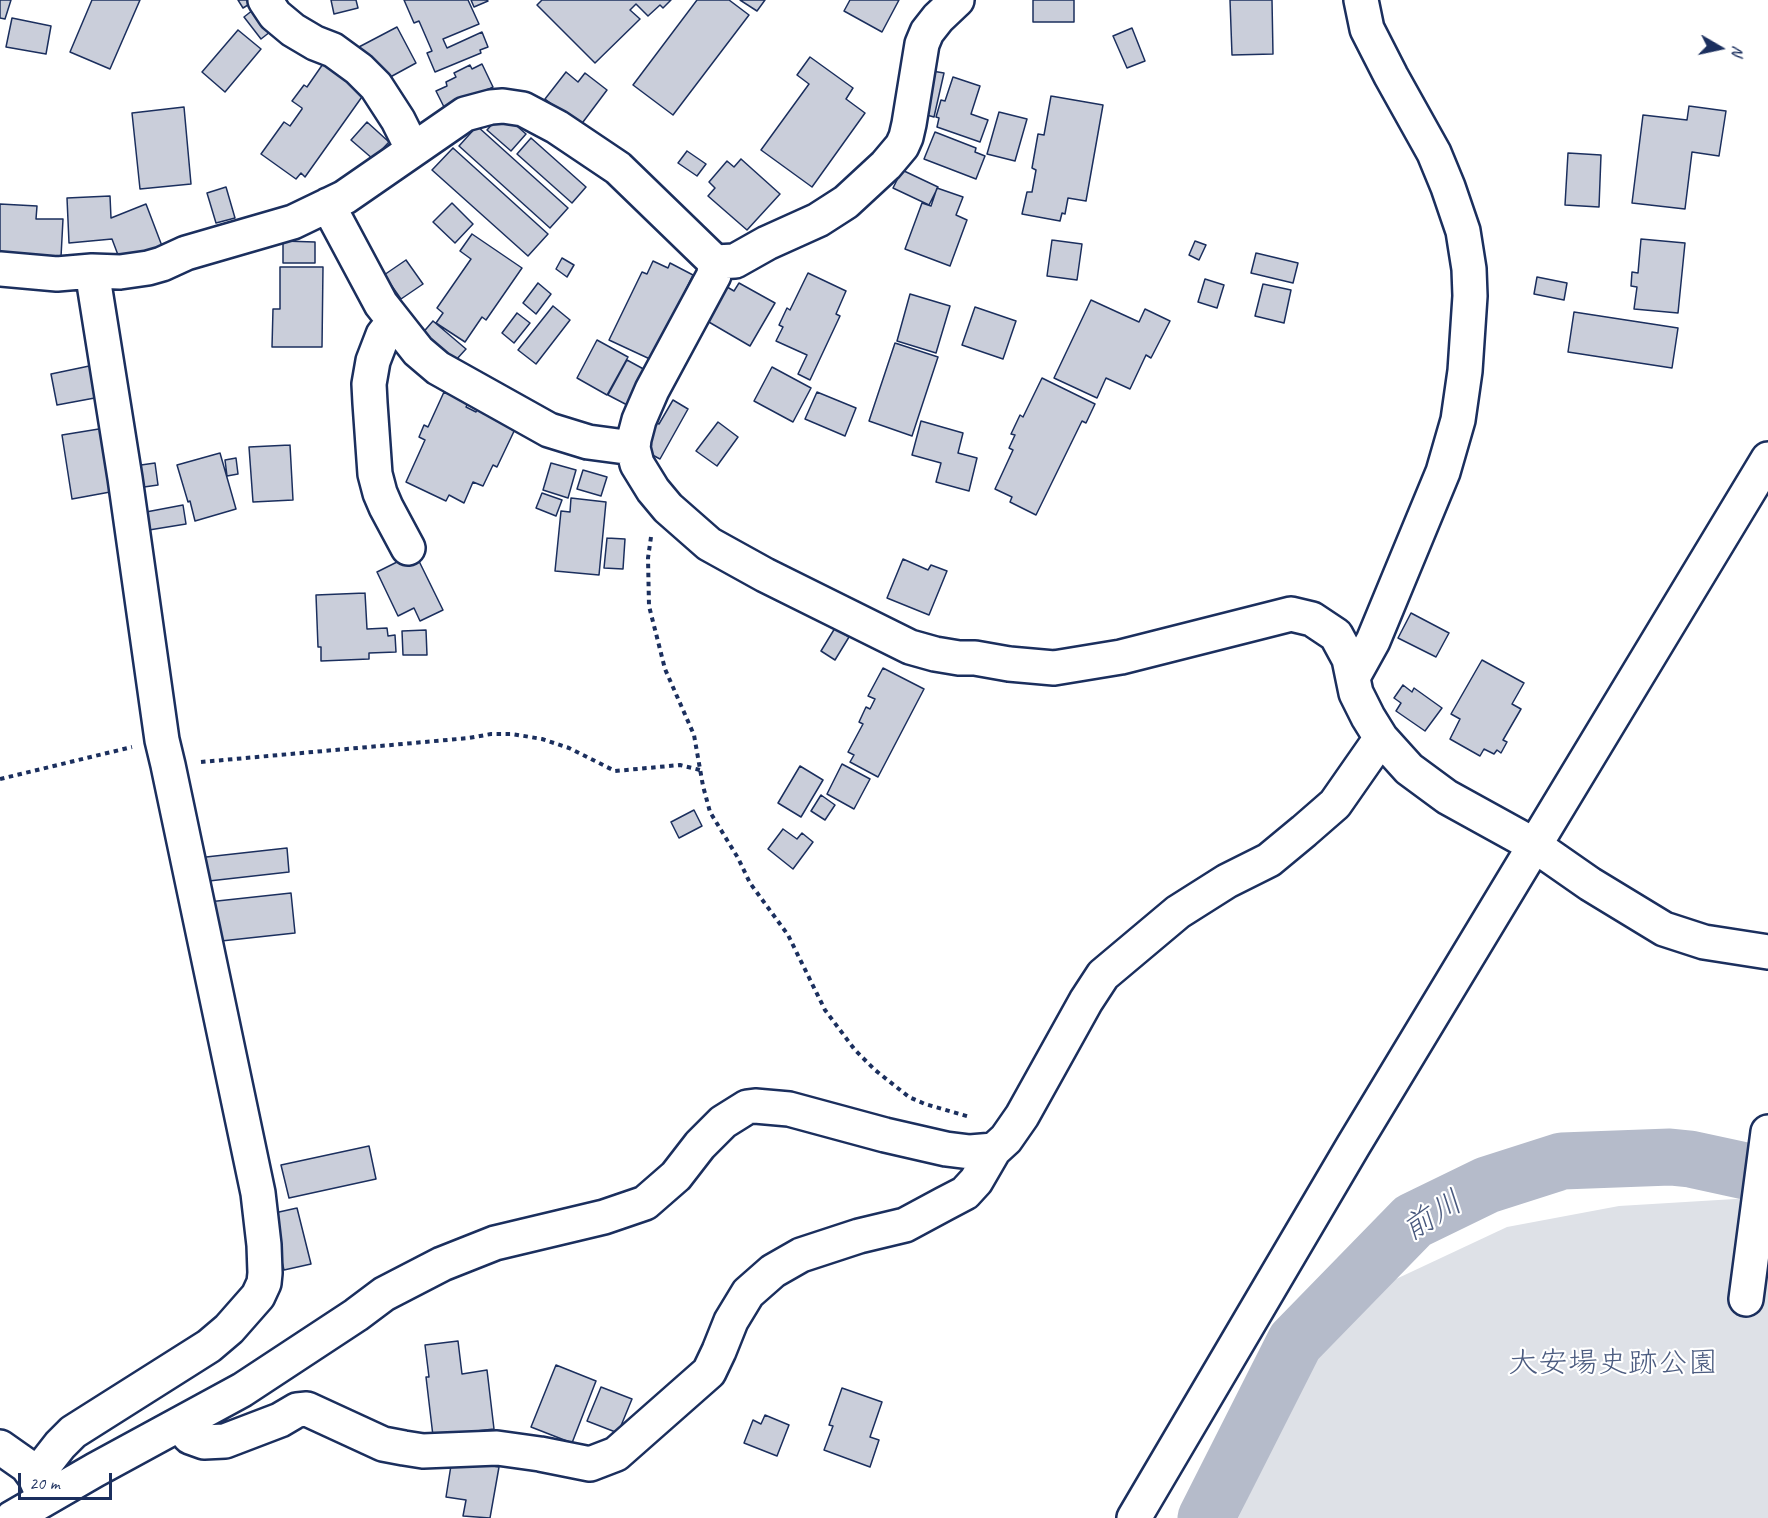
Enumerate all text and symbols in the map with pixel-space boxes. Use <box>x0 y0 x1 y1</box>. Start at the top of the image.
north arrow <box>1690 18 1750 78</box>
text: N <box>1727 44 1748 57</box>
water label: 前川 <box>1396 1184 1470 1250</box>
park label: 大安場史跡公園 <box>1508 1346 1718 1382</box>
scale bar <box>21 1461 116 1499</box>
text: 20 m <box>29 1472 60 1494</box>

